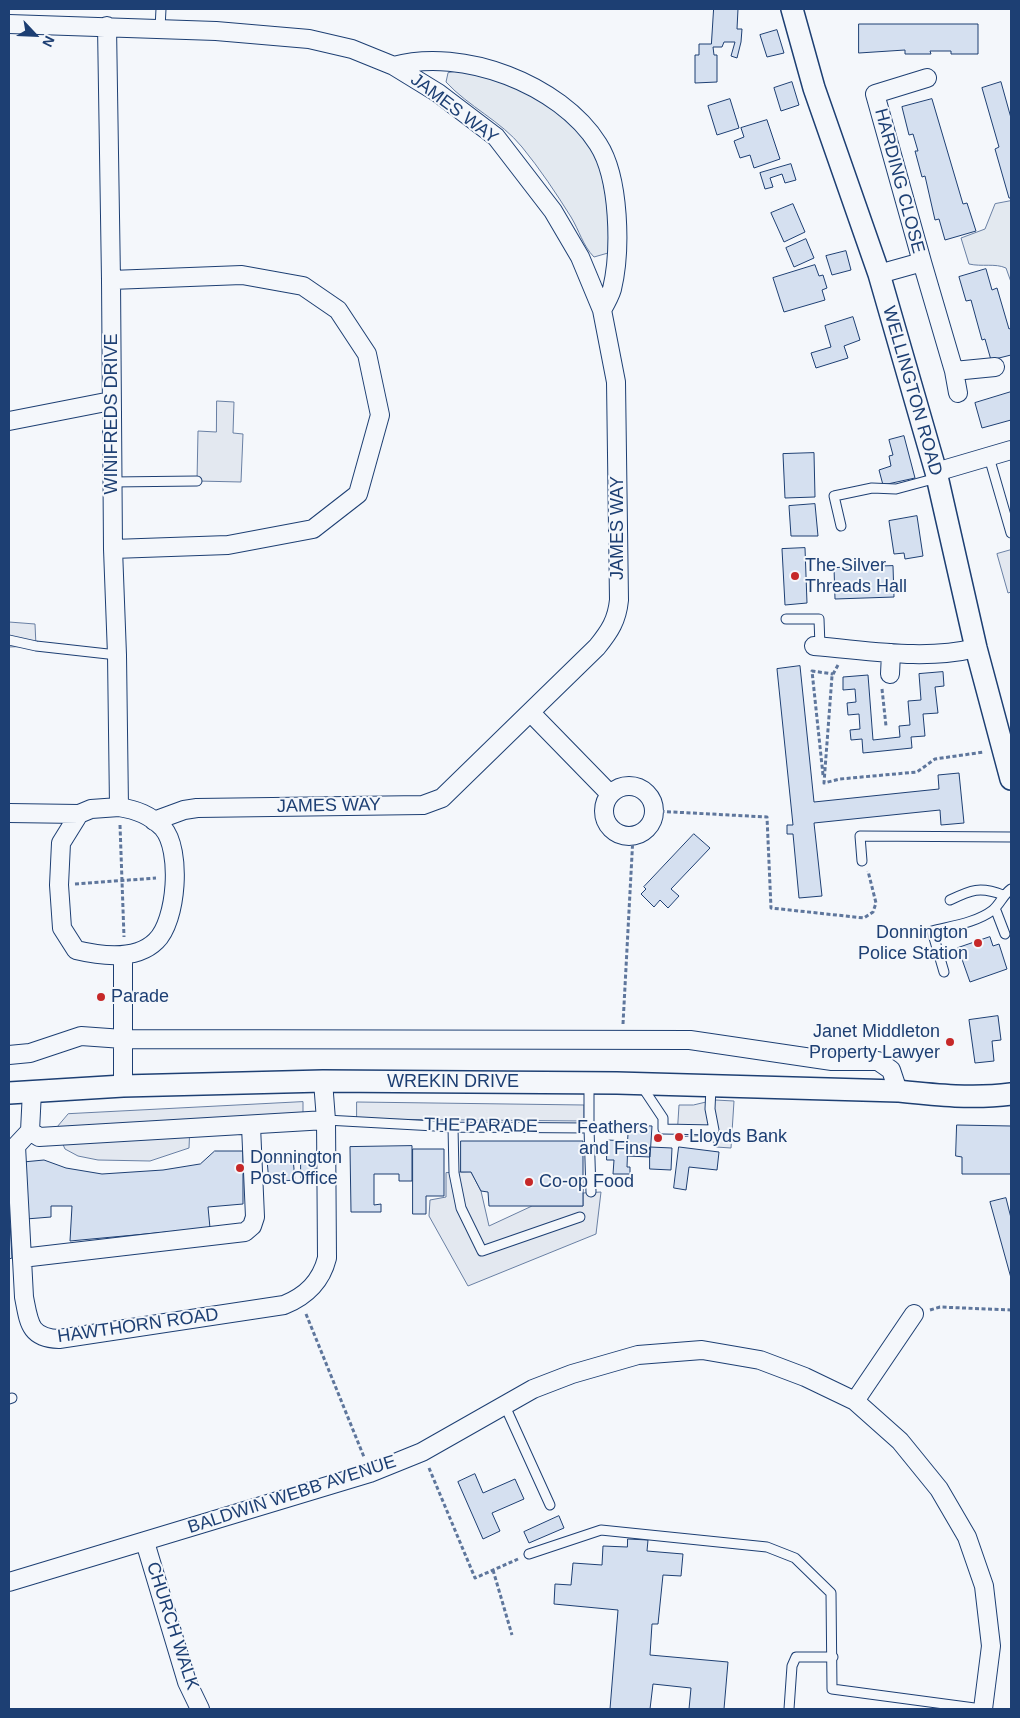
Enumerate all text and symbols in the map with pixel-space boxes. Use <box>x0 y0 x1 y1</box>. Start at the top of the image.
north arrow <box>10 10 60 60</box>
text: N <box>39 33 58 49</box>
street label: JAMES WAY <box>406 69 502 149</box>
street label: HARDING CLOSE <box>869 106 929 256</box>
street label: WELLINGTON ROAD <box>877 304 947 478</box>
street label: WINIFREDS DRIVE <box>101 333 123 495</box>
street label: JAMES WAY <box>607 476 629 580</box>
place label: The Silver Threads Hall <box>805 555 907 598</box>
marker: The Silver Threads Hall <box>789 570 801 582</box>
street label: JAMES WAY <box>277 794 381 818</box>
place label: Donnington Police Station <box>858 922 968 964</box>
marker: Donnington Police Station <box>972 937 984 949</box>
place label: Parade <box>111 986 169 1008</box>
marker: Parade <box>95 991 107 1003</box>
place label: Janet Middleton Property Lawyer <box>809 1021 940 1064</box>
marker: Janet Middleton Property Lawyer <box>944 1036 956 1048</box>
street label: WREKIN DRIVE <box>387 1071 519 1093</box>
street label: THE PARADE <box>424 1114 538 1138</box>
place label: Feathers and Fins <box>577 1117 648 1160</box>
place label: Lloyds Bank <box>689 1126 787 1148</box>
marker: Lloyds Bank <box>673 1131 685 1143</box>
marker: Feathers and Fins <box>652 1132 664 1144</box>
place label: Donnington Post Office <box>250 1147 342 1190</box>
marker: Donnington Post Office <box>234 1162 246 1174</box>
place label: Co-op Food <box>539 1171 634 1193</box>
marker: Co-op Food <box>523 1176 535 1188</box>
street label: HAWTHORN ROAD <box>56 1304 220 1348</box>
street label: BALDWIN WEBB AVENUE <box>185 1451 399 1539</box>
street label: CHURCH WALK <box>141 1559 203 1693</box>

